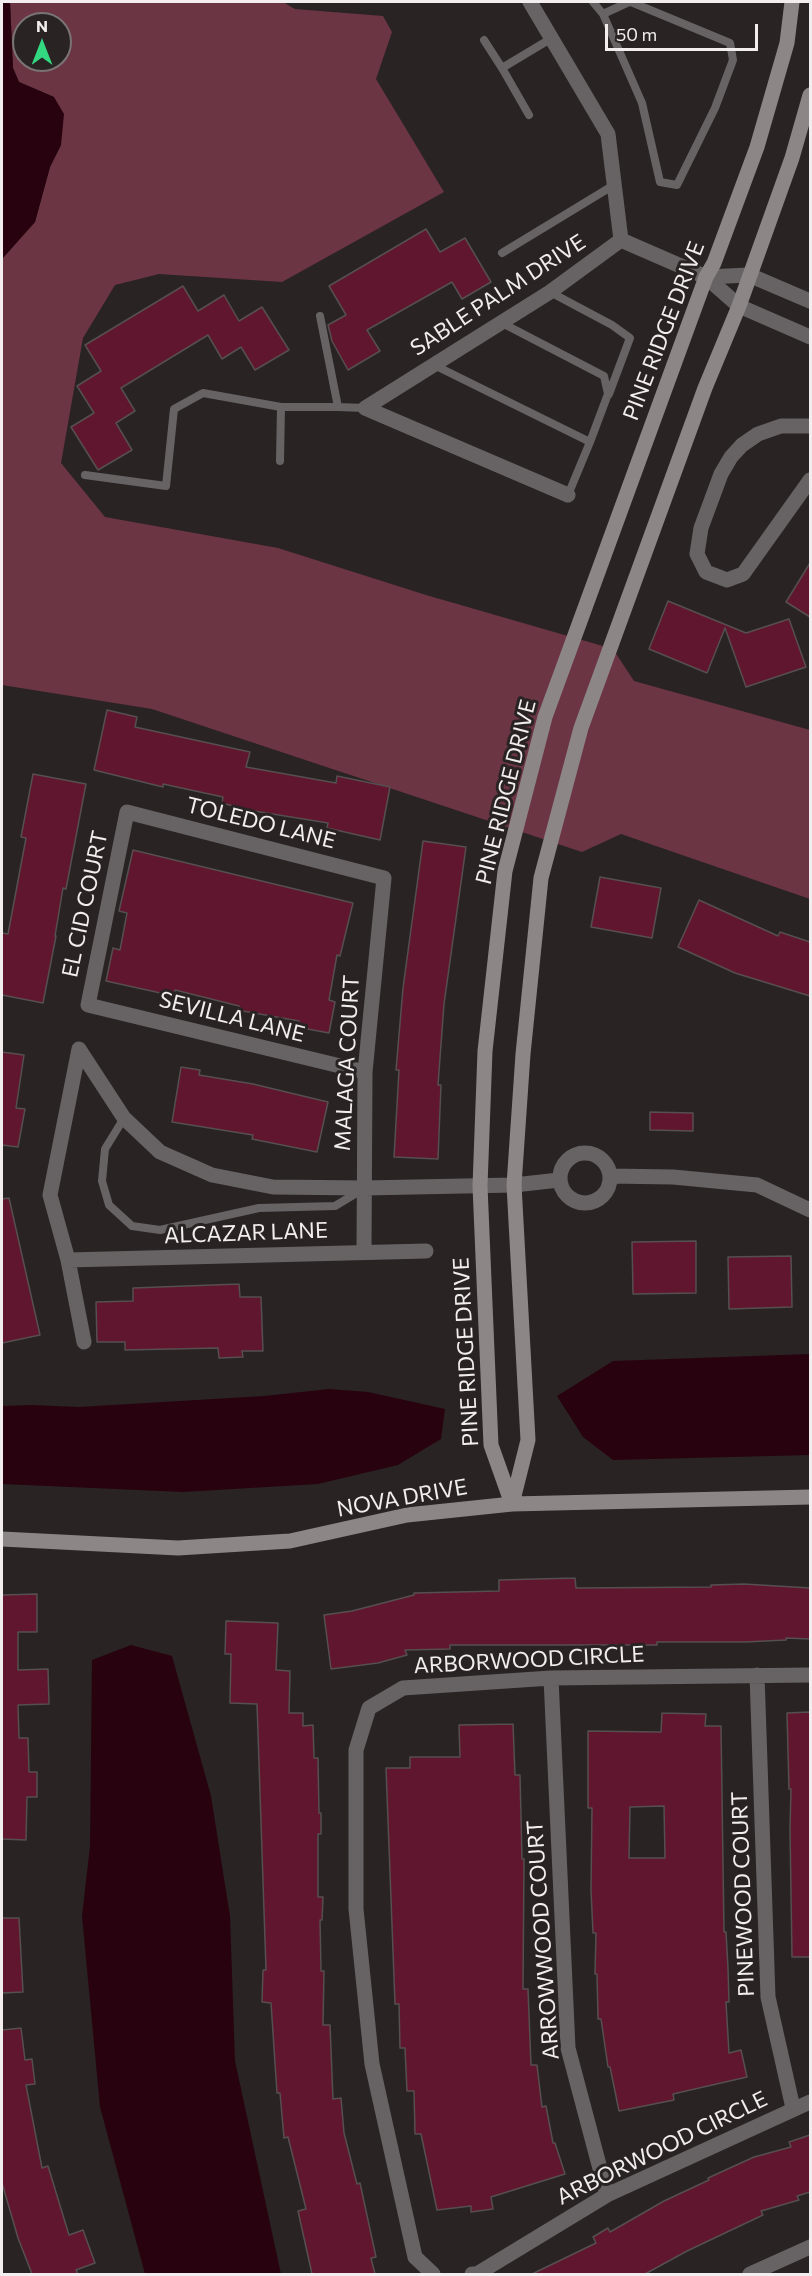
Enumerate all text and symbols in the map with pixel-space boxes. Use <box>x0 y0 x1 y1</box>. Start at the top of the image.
north arrow <box>12 12 72 72</box>
scale bar <box>608 12 761 50</box>
text: N <box>36 16 48 35</box>
text: 50 m <box>616 23 657 45</box>
street label: SABLE PALM DRIVE <box>406 229 590 361</box>
street label: PINE RIDGE DRIVE <box>618 238 710 424</box>
street label: PINE RIDGE DRIVE <box>470 697 542 887</box>
street label: TOLEDO LANE <box>184 792 338 854</box>
street label: EL CID COURT <box>57 828 113 980</box>
street label: MALAGA COURT <box>329 974 365 1152</box>
street label: SEVILLA LANE <box>156 986 308 1048</box>
street label: ALCAZAR LANE <box>164 1217 328 1249</box>
street label: PINE RIDGE DRIVE <box>448 1257 484 1447</box>
street label: NOVA DRIVE <box>335 1474 469 1522</box>
street label: ARBORWOOD CIRCLE <box>413 1641 645 1679</box>
street label: PINEWOOD COURT <box>726 1791 760 1997</box>
street label: ARROWWOOD COURT <box>521 1819 565 2061</box>
street label: ARBORWOOD CIRCLE <box>552 2085 772 2211</box>

